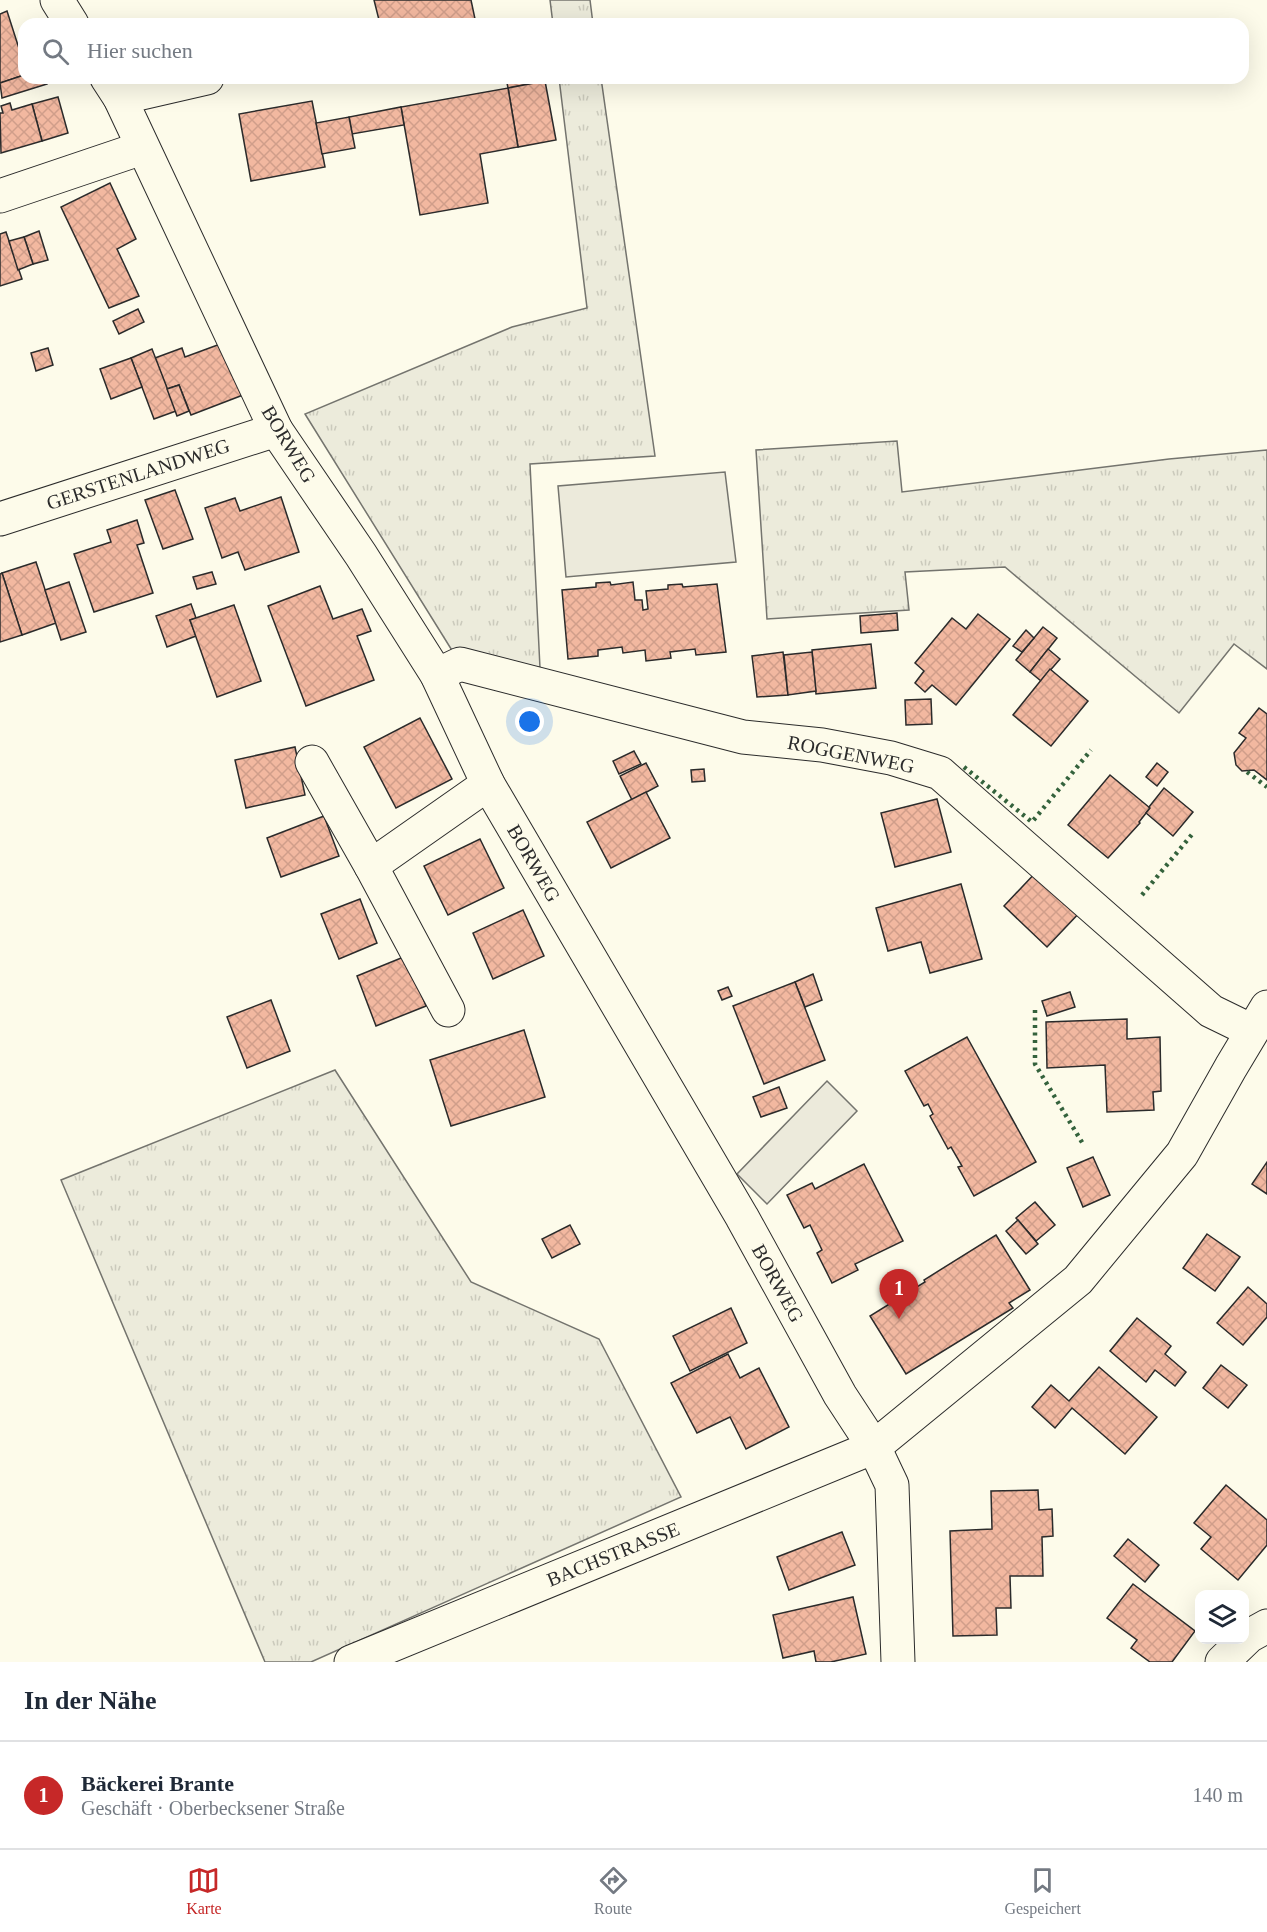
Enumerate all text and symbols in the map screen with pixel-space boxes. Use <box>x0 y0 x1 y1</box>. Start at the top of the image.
search box <box>18 18 1249 84</box>
icon: search <box>39 35 72 68</box>
text: Hier suchen <box>87 38 193 63</box>
street label: BORWEG <box>258 402 320 486</box>
street label: GERSTENLANDWEG <box>44 434 232 514</box>
your location <box>515 707 544 736</box>
street label: ROGGENWEG <box>786 731 916 777</box>
street label: BORWEG <box>503 820 565 906</box>
street label: BORWEG <box>748 1240 808 1326</box>
pin: 1 <box>880 1270 918 1319</box>
street label: BACHSTRASSE <box>543 1517 683 1591</box>
map controls <box>1195 1590 1249 1644</box>
button: layers <box>1195 1590 1249 1644</box>
text: In der Nähe <box>24 1686 156 1715</box>
text: Bäckerei Brante <box>81 1771 234 1796</box>
text: 1 <box>39 1784 49 1806</box>
text: 140 m <box>1192 1784 1243 1806</box>
text: Geschäft · Oberbecksener Straße <box>81 1797 345 1819</box>
tab: Karte <box>186 1864 222 1918</box>
tab: Route <box>594 1864 632 1918</box>
tab: Gespeichert <box>1004 1864 1081 1918</box>

